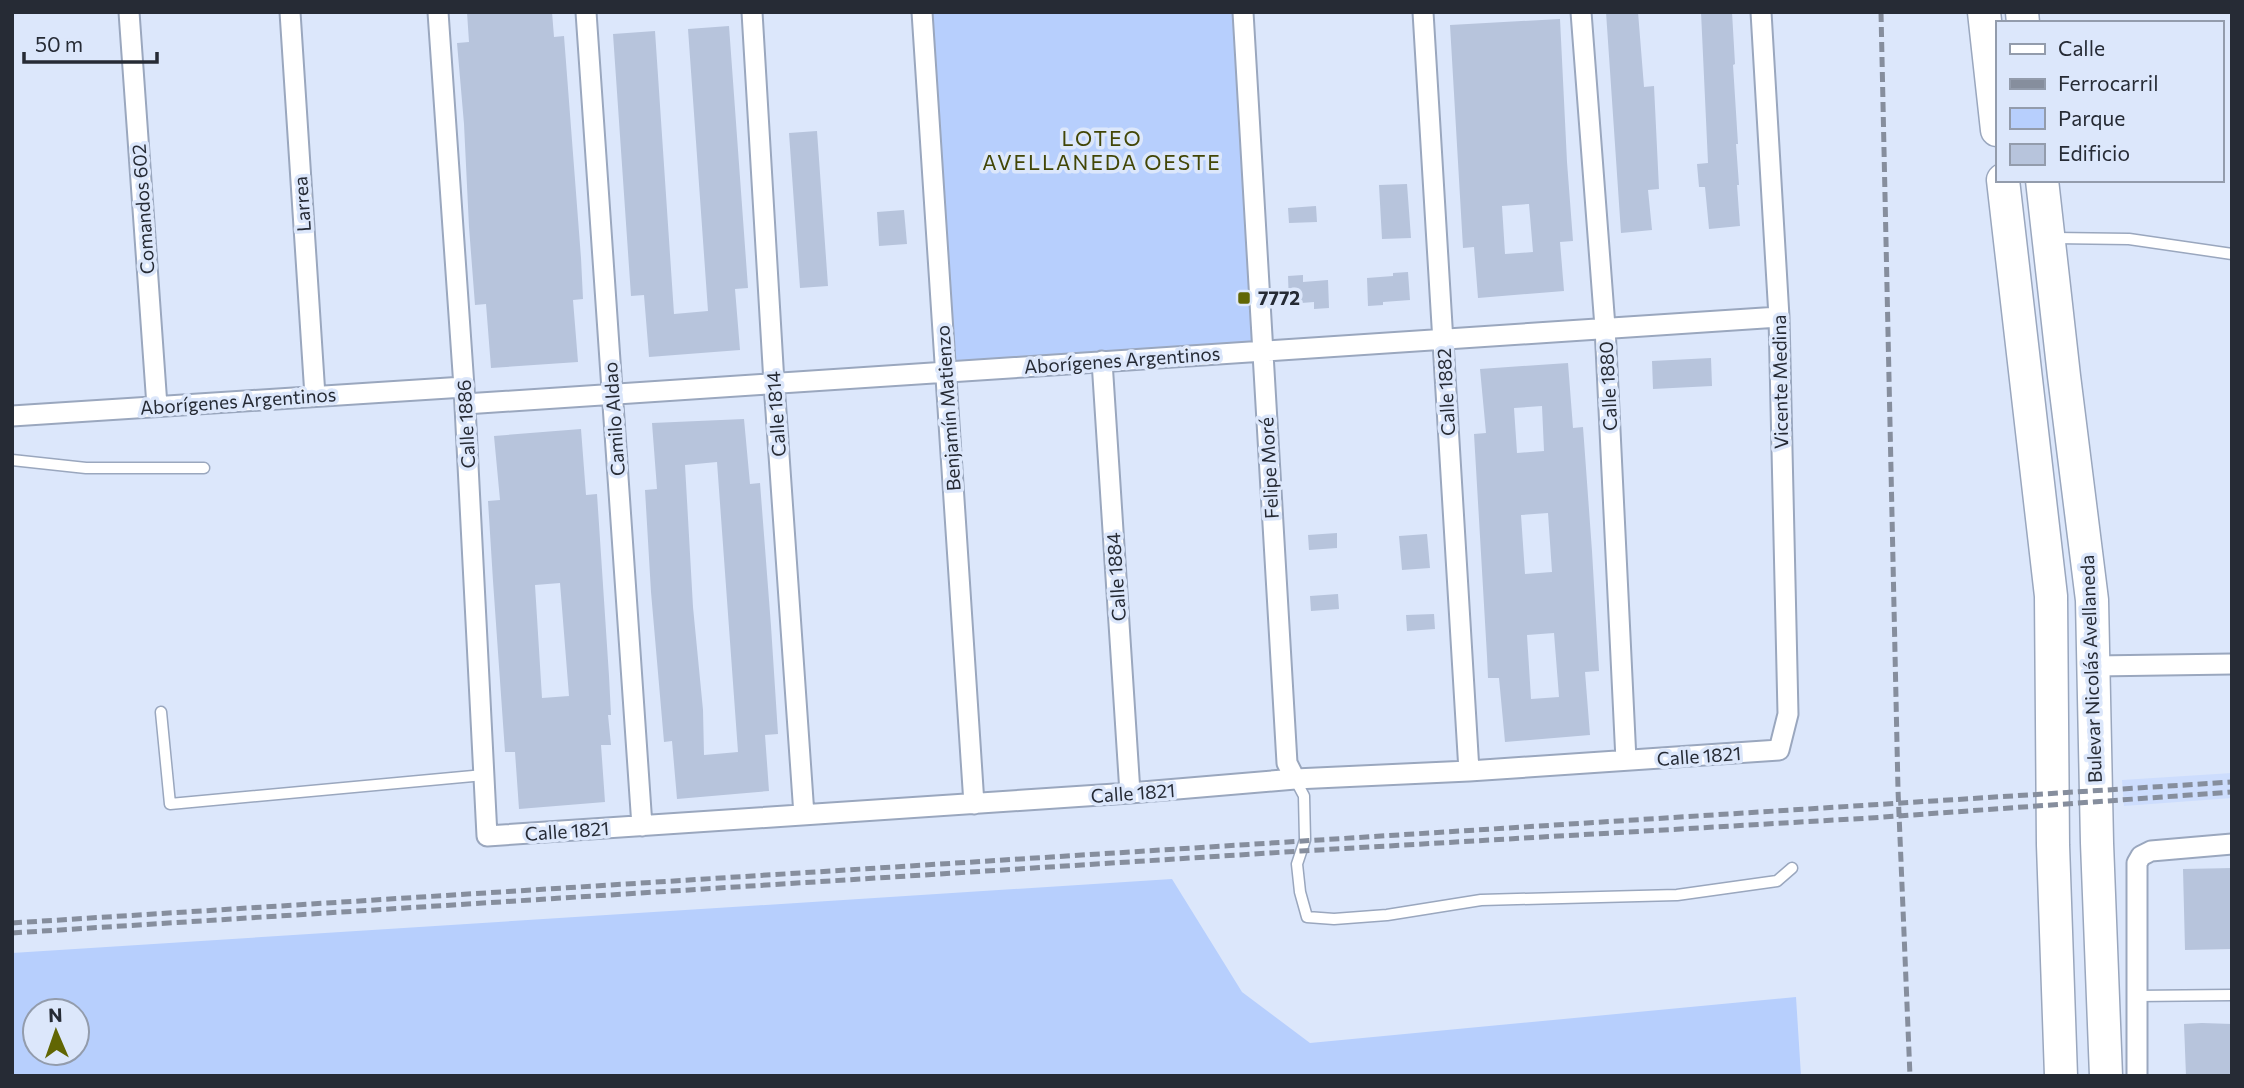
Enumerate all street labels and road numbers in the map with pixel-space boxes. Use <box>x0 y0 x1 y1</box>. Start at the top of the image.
street label: Comandos 602 <box>126 143 159 275</box>
street label: Larrea <box>288 175 315 233</box>
street label: Vicente Medina <box>1767 315 1792 449</box>
street label: Benjamín Matienzo <box>930 324 965 492</box>
street label: Aborígenes Argentinos <box>1023 341 1221 378</box>
street label: Calle 1880 <box>1594 341 1621 431</box>
street label: Calle 1882 <box>1432 348 1459 437</box>
street label: Camilo Aldao <box>598 361 629 477</box>
street label: Calle 1814 <box>761 371 790 457</box>
street label: Calle 1886 <box>452 379 479 469</box>
street label: Aborígenes Argentinos <box>139 382 337 419</box>
street label: Felipe Moré <box>1254 417 1283 520</box>
street label: Calle 1884 <box>1101 532 1130 622</box>
street label: Bulevar Nicolás Avellaneda <box>2075 555 2106 784</box>
street label: Calle 1821 <box>1656 741 1742 770</box>
street label: Calle 1821 <box>1090 778 1176 807</box>
street label: Calle 1821 <box>524 816 610 845</box>

